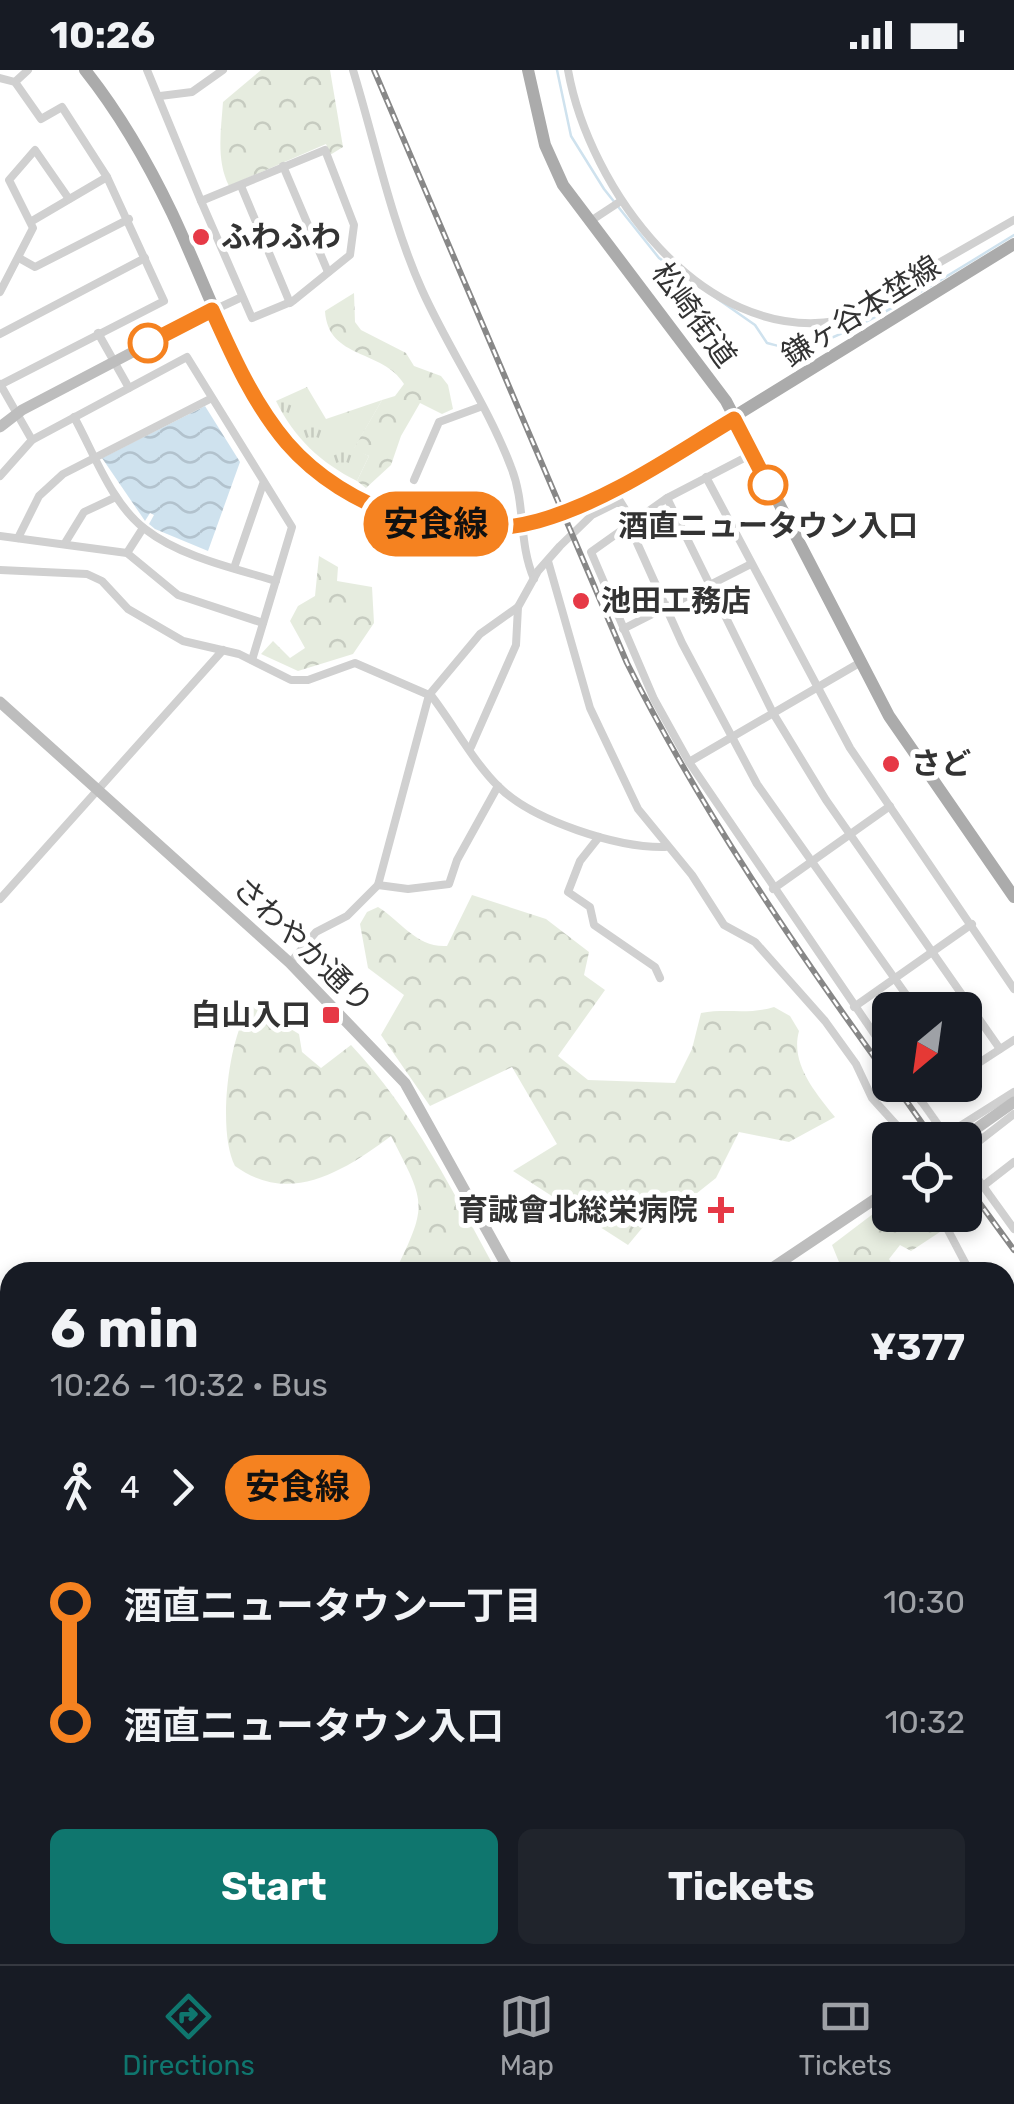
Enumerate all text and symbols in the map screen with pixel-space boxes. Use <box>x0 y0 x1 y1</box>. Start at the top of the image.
text: 10:26 <box>50 12 155 58</box>
place label: ふわふわ <box>221 219 341 255</box>
marker: ふわふわ <box>190 226 212 248</box>
street label: 鎌ヶ谷本埜線 <box>775 248 947 374</box>
street label: 松崎街道 <box>644 256 744 374</box>
unlabelled marker <box>129 324 167 362</box>
marker: 酒直ニュータウン入口 <box>749 466 787 504</box>
line badge: 安食線 <box>378 492 494 556</box>
text: 安食線 <box>383 503 489 545</box>
place label: 酒直ニュータウン入口 <box>618 508 918 544</box>
place label: 池田工務店 <box>601 583 751 619</box>
marker: 池田工務店 <box>570 590 592 612</box>
place label: さど <box>911 746 971 782</box>
marker: さど <box>880 753 902 775</box>
street label: さわやか通り <box>226 870 380 1020</box>
north arrow <box>872 992 982 1102</box>
map controls <box>872 992 982 1232</box>
place label: 白山入口 <box>191 997 311 1033</box>
marker: 白山入口 <box>320 1004 342 1026</box>
button: locate <box>872 1122 982 1232</box>
place label: 育誠會北総栄病院 <box>458 1192 698 1228</box>
marker: 育誠會北総栄病院 <box>708 1197 734 1223</box>
text: 6 min <box>50 1296 199 1361</box>
text: ¥377 <box>870 1324 965 1370</box>
text: 10:26 – 10:32 · Bus <box>50 1366 328 1404</box>
icon: walk <box>50 1460 105 1515</box>
icon: forward <box>155 1460 210 1515</box>
text: 安食線 <box>245 1466 350 1508</box>
text: 4 <box>120 1468 140 1506</box>
text: 酒直ニュータウン一丁目 <box>124 1583 542 1629</box>
text: 10:30 <box>883 1583 965 1621</box>
text: 酒直ニュータウン入口 <box>124 1703 504 1749</box>
text: 10:32 <box>885 1703 965 1741</box>
button: Start <box>50 1829 498 1944</box>
button: Tickets <box>518 1829 965 1944</box>
tab: Directions <box>122 1989 255 2082</box>
tab: Map <box>499 1989 554 2082</box>
tab: Tickets <box>799 1989 892 2082</box>

